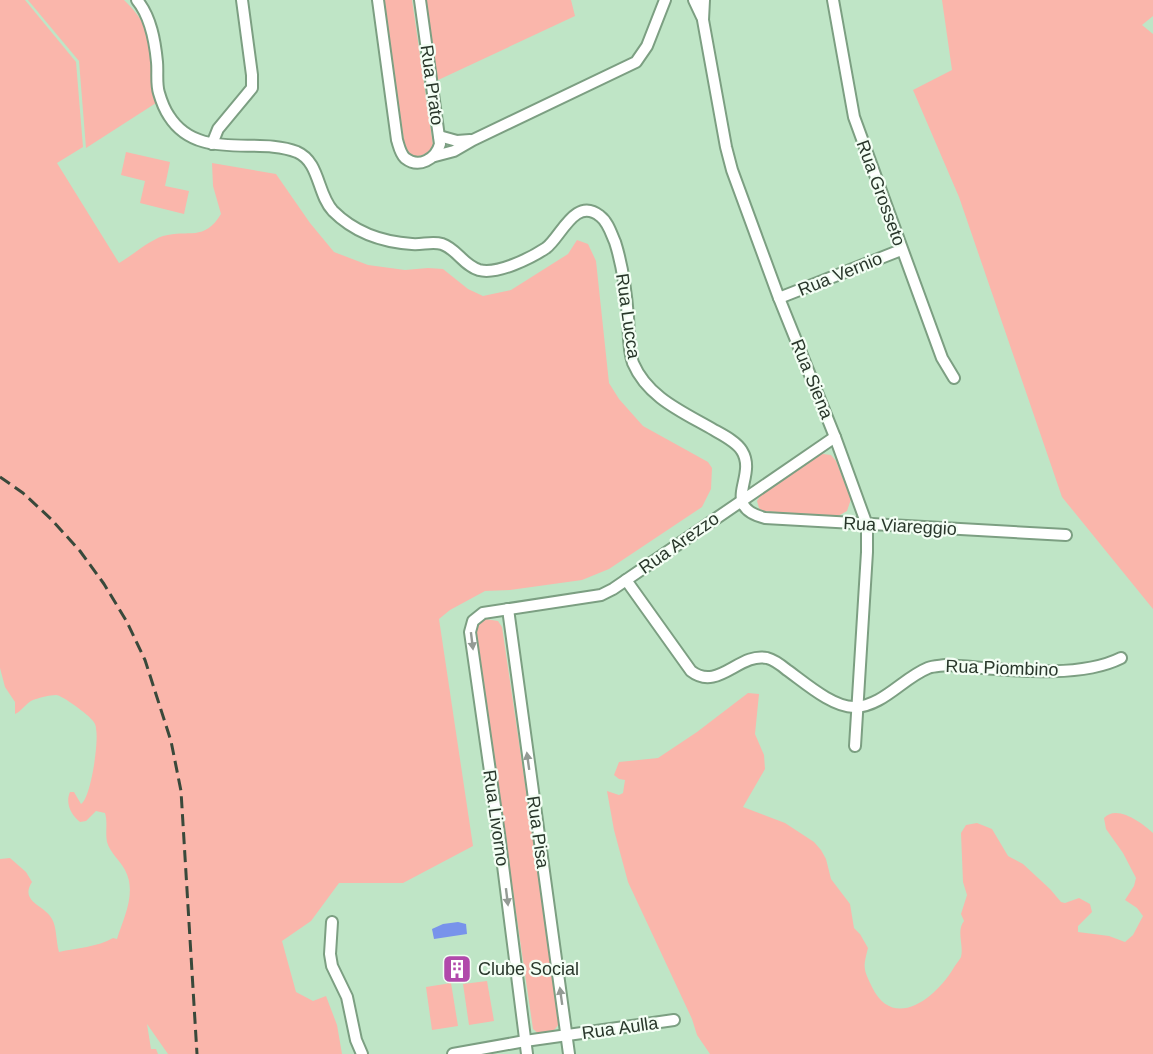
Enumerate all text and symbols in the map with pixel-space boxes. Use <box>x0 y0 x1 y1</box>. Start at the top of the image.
street label: Rua Prato <box>416 43 448 127</box>
street label: Rua Grosseto <box>853 137 909 249</box>
street label: Rua Vernio <box>795 248 885 300</box>
street label: Rua Lucca <box>612 272 644 361</box>
street label: Rua Siena <box>787 336 837 423</box>
street label: Rua Arezzo <box>635 508 723 578</box>
street label: Rua Viareggio <box>843 513 957 539</box>
one-way arrow <box>467 632 477 651</box>
street label: Rua Piombino <box>945 656 1059 680</box>
one-way arrow <box>524 752 533 771</box>
street label: Rua Livorno <box>479 769 513 867</box>
street label: Rua Pisa <box>523 794 553 871</box>
one-way arrow <box>502 887 512 906</box>
building icon: Clube Social <box>441 953 473 985</box>
place label: Clube Social <box>478 959 579 979</box>
one-way arrow <box>556 986 565 1005</box>
street label: Rua Aulla <box>580 1013 661 1043</box>

